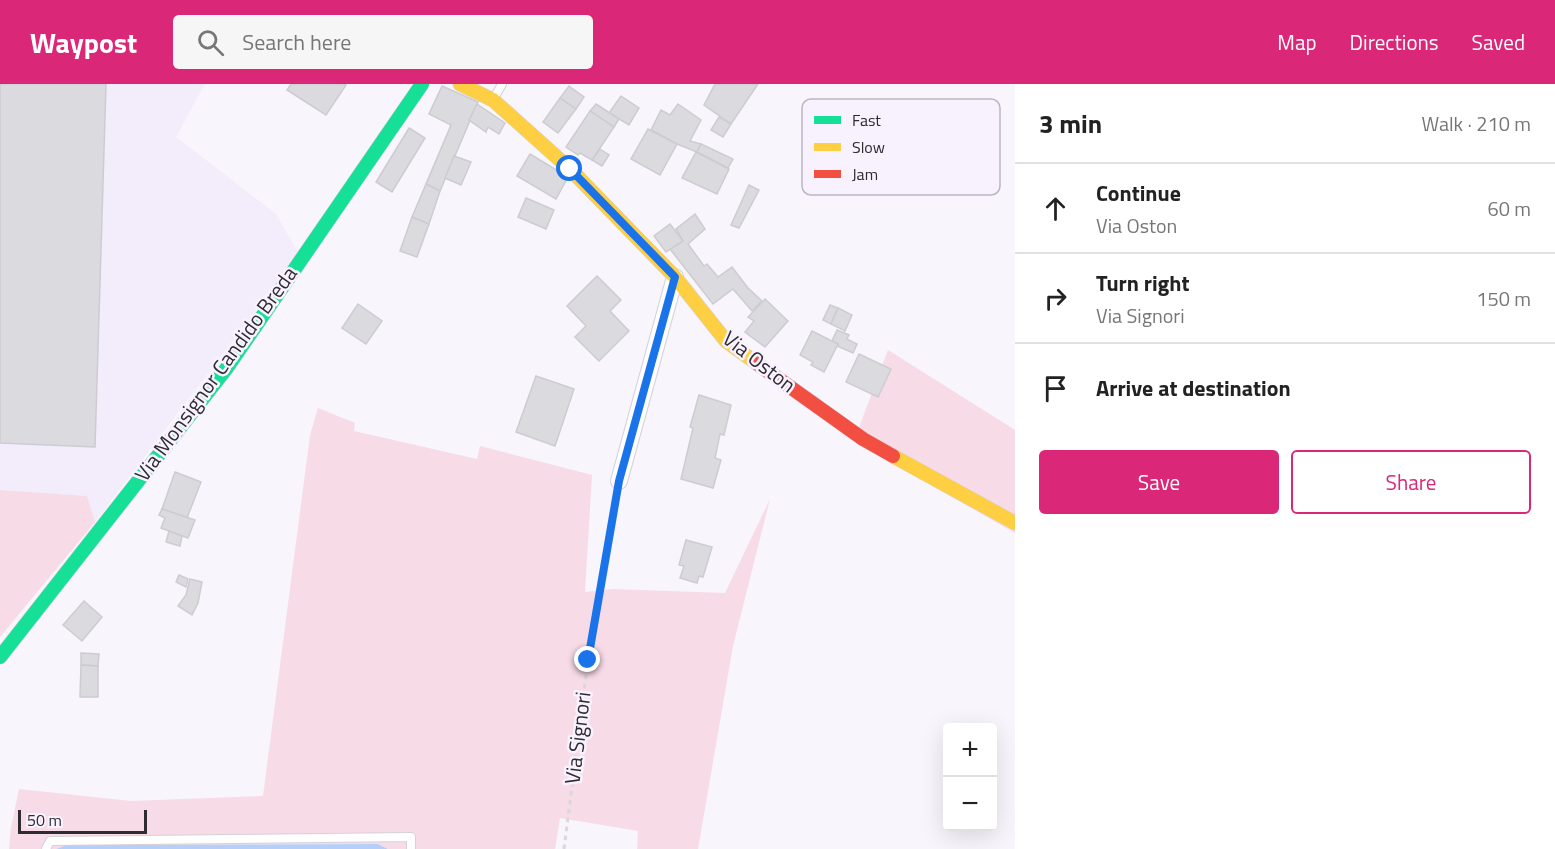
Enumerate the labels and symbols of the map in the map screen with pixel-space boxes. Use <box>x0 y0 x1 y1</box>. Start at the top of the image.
legend <box>802 99 1000 195</box>
text: Fast <box>852 108 881 132</box>
text: Slow <box>852 135 885 159</box>
route start <box>556 155 582 181</box>
text: Jam <box>852 162 878 186</box>
street label: Via Monsignor Candido Breda <box>126 259 305 488</box>
street label: Via Oston <box>716 322 803 400</box>
route end <box>574 646 600 672</box>
street label: Via Signori <box>555 690 599 786</box>
scale bar <box>18 807 147 834</box>

